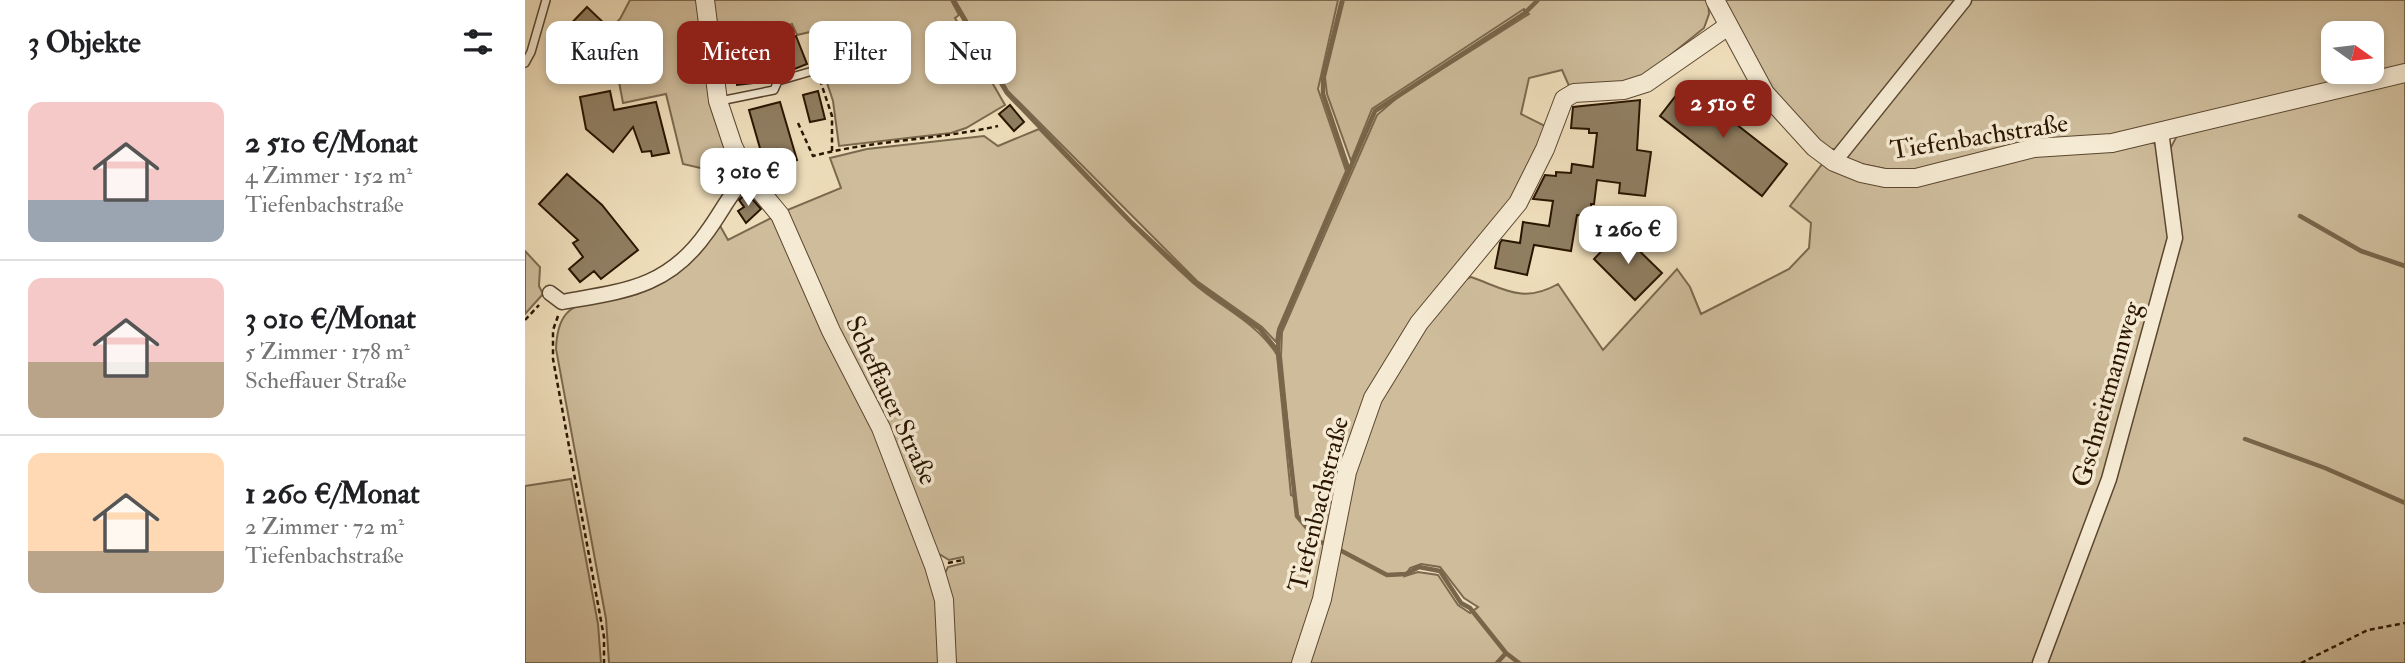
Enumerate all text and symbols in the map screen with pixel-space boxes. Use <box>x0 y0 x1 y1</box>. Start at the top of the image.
chip: Kaufen <box>546 21 663 84</box>
chip: Mieten <box>677 21 795 84</box>
chip: Filter <box>809 21 911 84</box>
chip: Neu <box>925 21 1016 84</box>
north arrow <box>2321 21 2383 84</box>
map controls <box>2321 21 2384 84</box>
icon: filters <box>459 23 497 61</box>
text: 3 Objekte <box>28 24 141 61</box>
pin: 2 510 € <box>1658 80 1788 140</box>
text: 2 510 € <box>1691 88 1755 117</box>
street label: Tiefenbachstraße <box>1888 107 2070 167</box>
text: 2 510 €/Monat <box>245 124 418 161</box>
icon: home <box>84 130 168 214</box>
pin: 3 010 € <box>683 148 813 208</box>
text: 3 010 € <box>716 156 780 185</box>
text: 4 Zimmer · 152 m² <box>245 161 413 190</box>
text: Tiefenbachstraße <box>245 190 404 219</box>
pin: 1 260 € <box>1563 206 1693 266</box>
text: 1 260 € <box>1595 214 1661 243</box>
street label: Gschneitmannweg <box>2065 297 2149 491</box>
text: 3 010 €/Monat <box>245 300 416 337</box>
icon: home <box>84 306 168 390</box>
street label: Scheffauer Straße <box>838 311 944 490</box>
text: 5 Zimmer · 178 m² <box>245 337 410 366</box>
text: Scheffauer Straße <box>245 366 407 395</box>
street label: Tiefenbachstraße <box>1282 413 1356 595</box>
text: 1 260 €/Monat <box>245 475 420 512</box>
icon: home <box>84 481 168 565</box>
text: 2 Zimmer · 72 m² <box>245 512 404 541</box>
text: Tiefenbachstraße <box>245 541 404 570</box>

